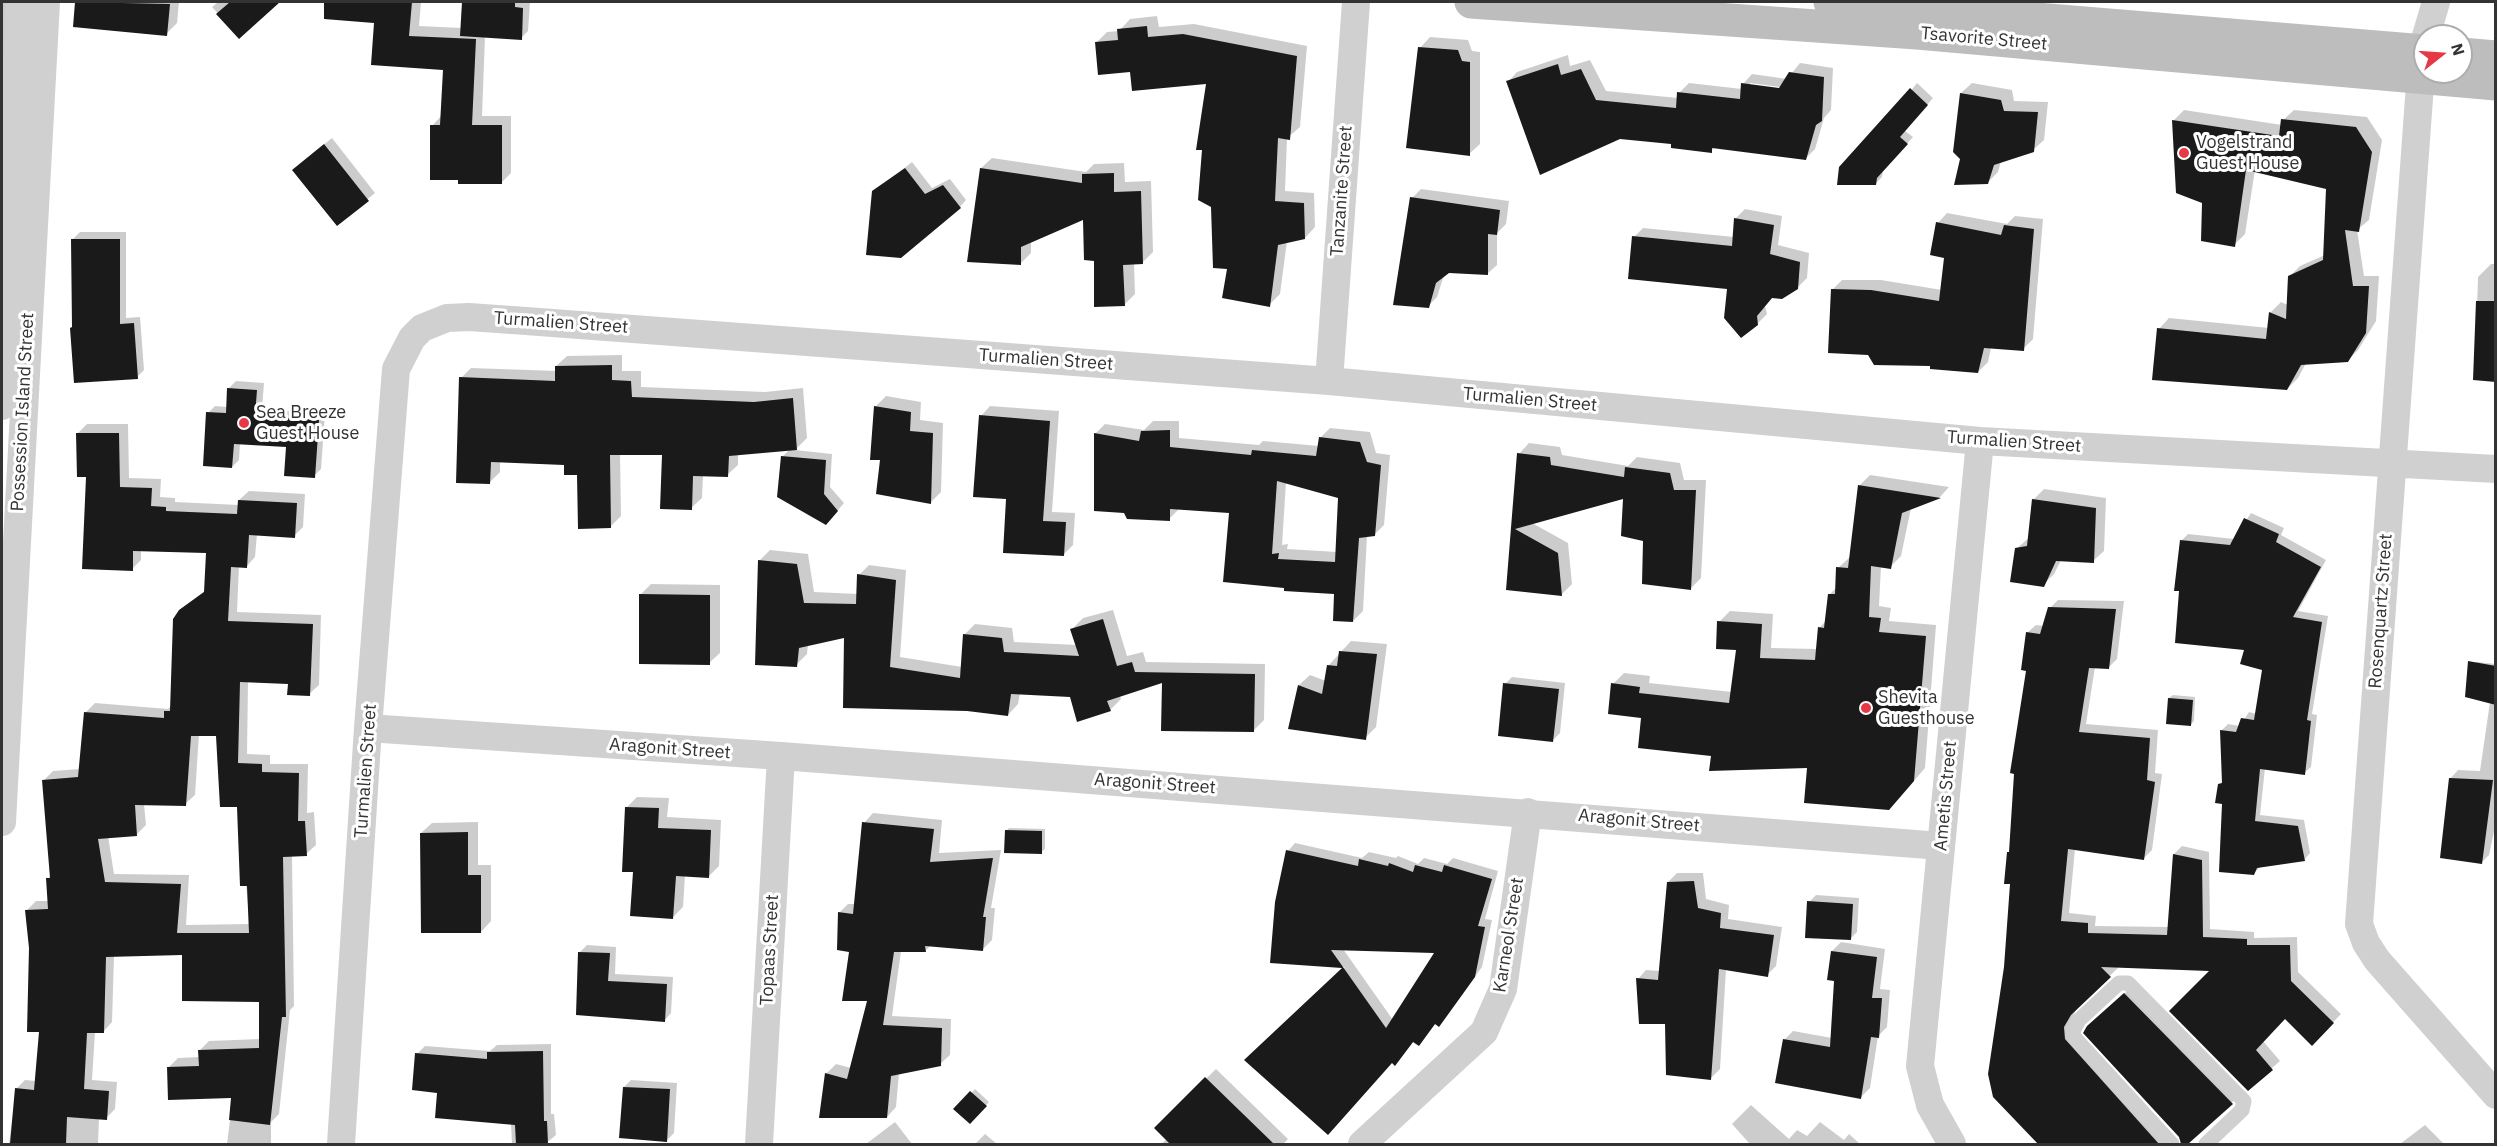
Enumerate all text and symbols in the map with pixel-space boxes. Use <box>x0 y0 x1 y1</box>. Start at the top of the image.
street label: Tsavorite Street <box>1920 23 2048 55</box>
north arrow <box>2413 24 2473 84</box>
text: N <box>2447 41 2470 58</box>
street label: Tanzanite Street <box>1327 125 1357 257</box>
place label: Vogelstrand Guest House <box>2196 132 2299 174</box>
marker: Vogelstrand Guest House <box>2177 146 2191 160</box>
street label: Turmalien Street <box>493 308 629 338</box>
street label: Possession Island Street <box>7 312 39 512</box>
street label: Turmalien Street <box>978 345 1114 375</box>
street label: Turmalien Street <box>1462 383 1598 417</box>
place label: Sea Breeze Guest House <box>256 402 359 444</box>
marker: Sea Breeze Guest House <box>237 416 251 430</box>
street label: Turmalien Street <box>1946 427 2082 457</box>
street label: Rosenquartz Street <box>2365 533 2397 689</box>
place label: Shevita Guesthouse <box>1878 687 1975 730</box>
marker: Shevita Guesthouse <box>1859 701 1873 715</box>
street label: Turmalien Street <box>351 703 381 839</box>
street label: Aragonit Street <box>608 734 732 764</box>
street label: Ametis Street <box>1930 740 1962 852</box>
street label: Aragonit Street <box>1093 769 1217 799</box>
street label: Aragonit Street <box>1577 805 1701 837</box>
street label: Karneol Street <box>1489 876 1529 994</box>
street label: Topaas Street <box>756 894 784 1006</box>

